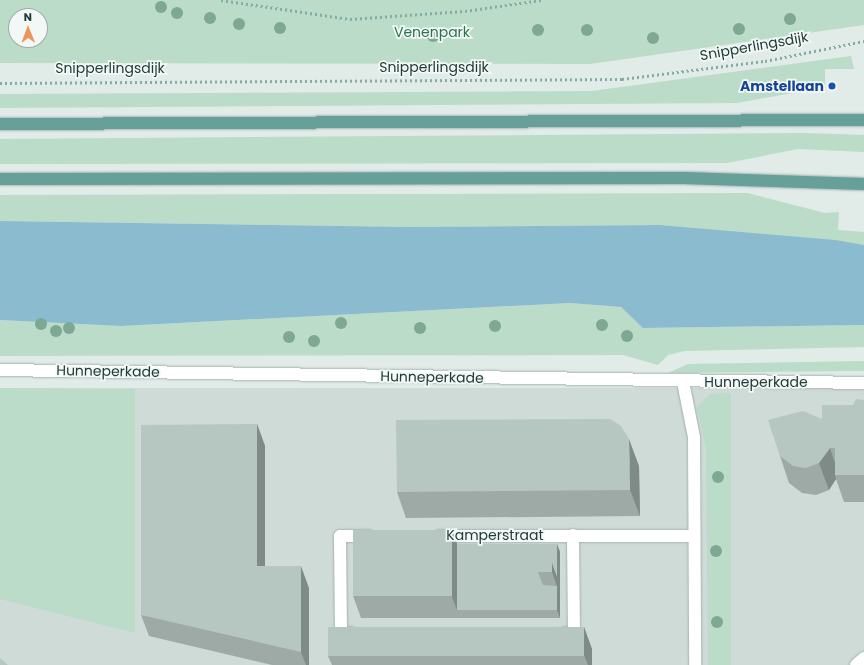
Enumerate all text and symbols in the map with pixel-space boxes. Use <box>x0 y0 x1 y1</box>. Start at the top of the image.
north arrow <box>8 8 48 48</box>
text: N <box>24 9 32 25</box>
park label: Venenpark <box>394 24 470 40</box>
street label: Snipperlingsdijk <box>699 28 809 64</box>
street label: Snipperlingsdijk <box>379 59 489 75</box>
street label: Snipperlingsdijk <box>55 60 165 76</box>
place label: Amstellaan <box>740 78 824 94</box>
marker: Amstellaan <box>827 81 837 91</box>
street label: Hunneperkade <box>56 362 160 380</box>
street label: Hunneperkade <box>380 368 484 386</box>
street label: Hunneperkade <box>704 374 808 390</box>
street label: Kamperstraat <box>446 527 544 543</box>

